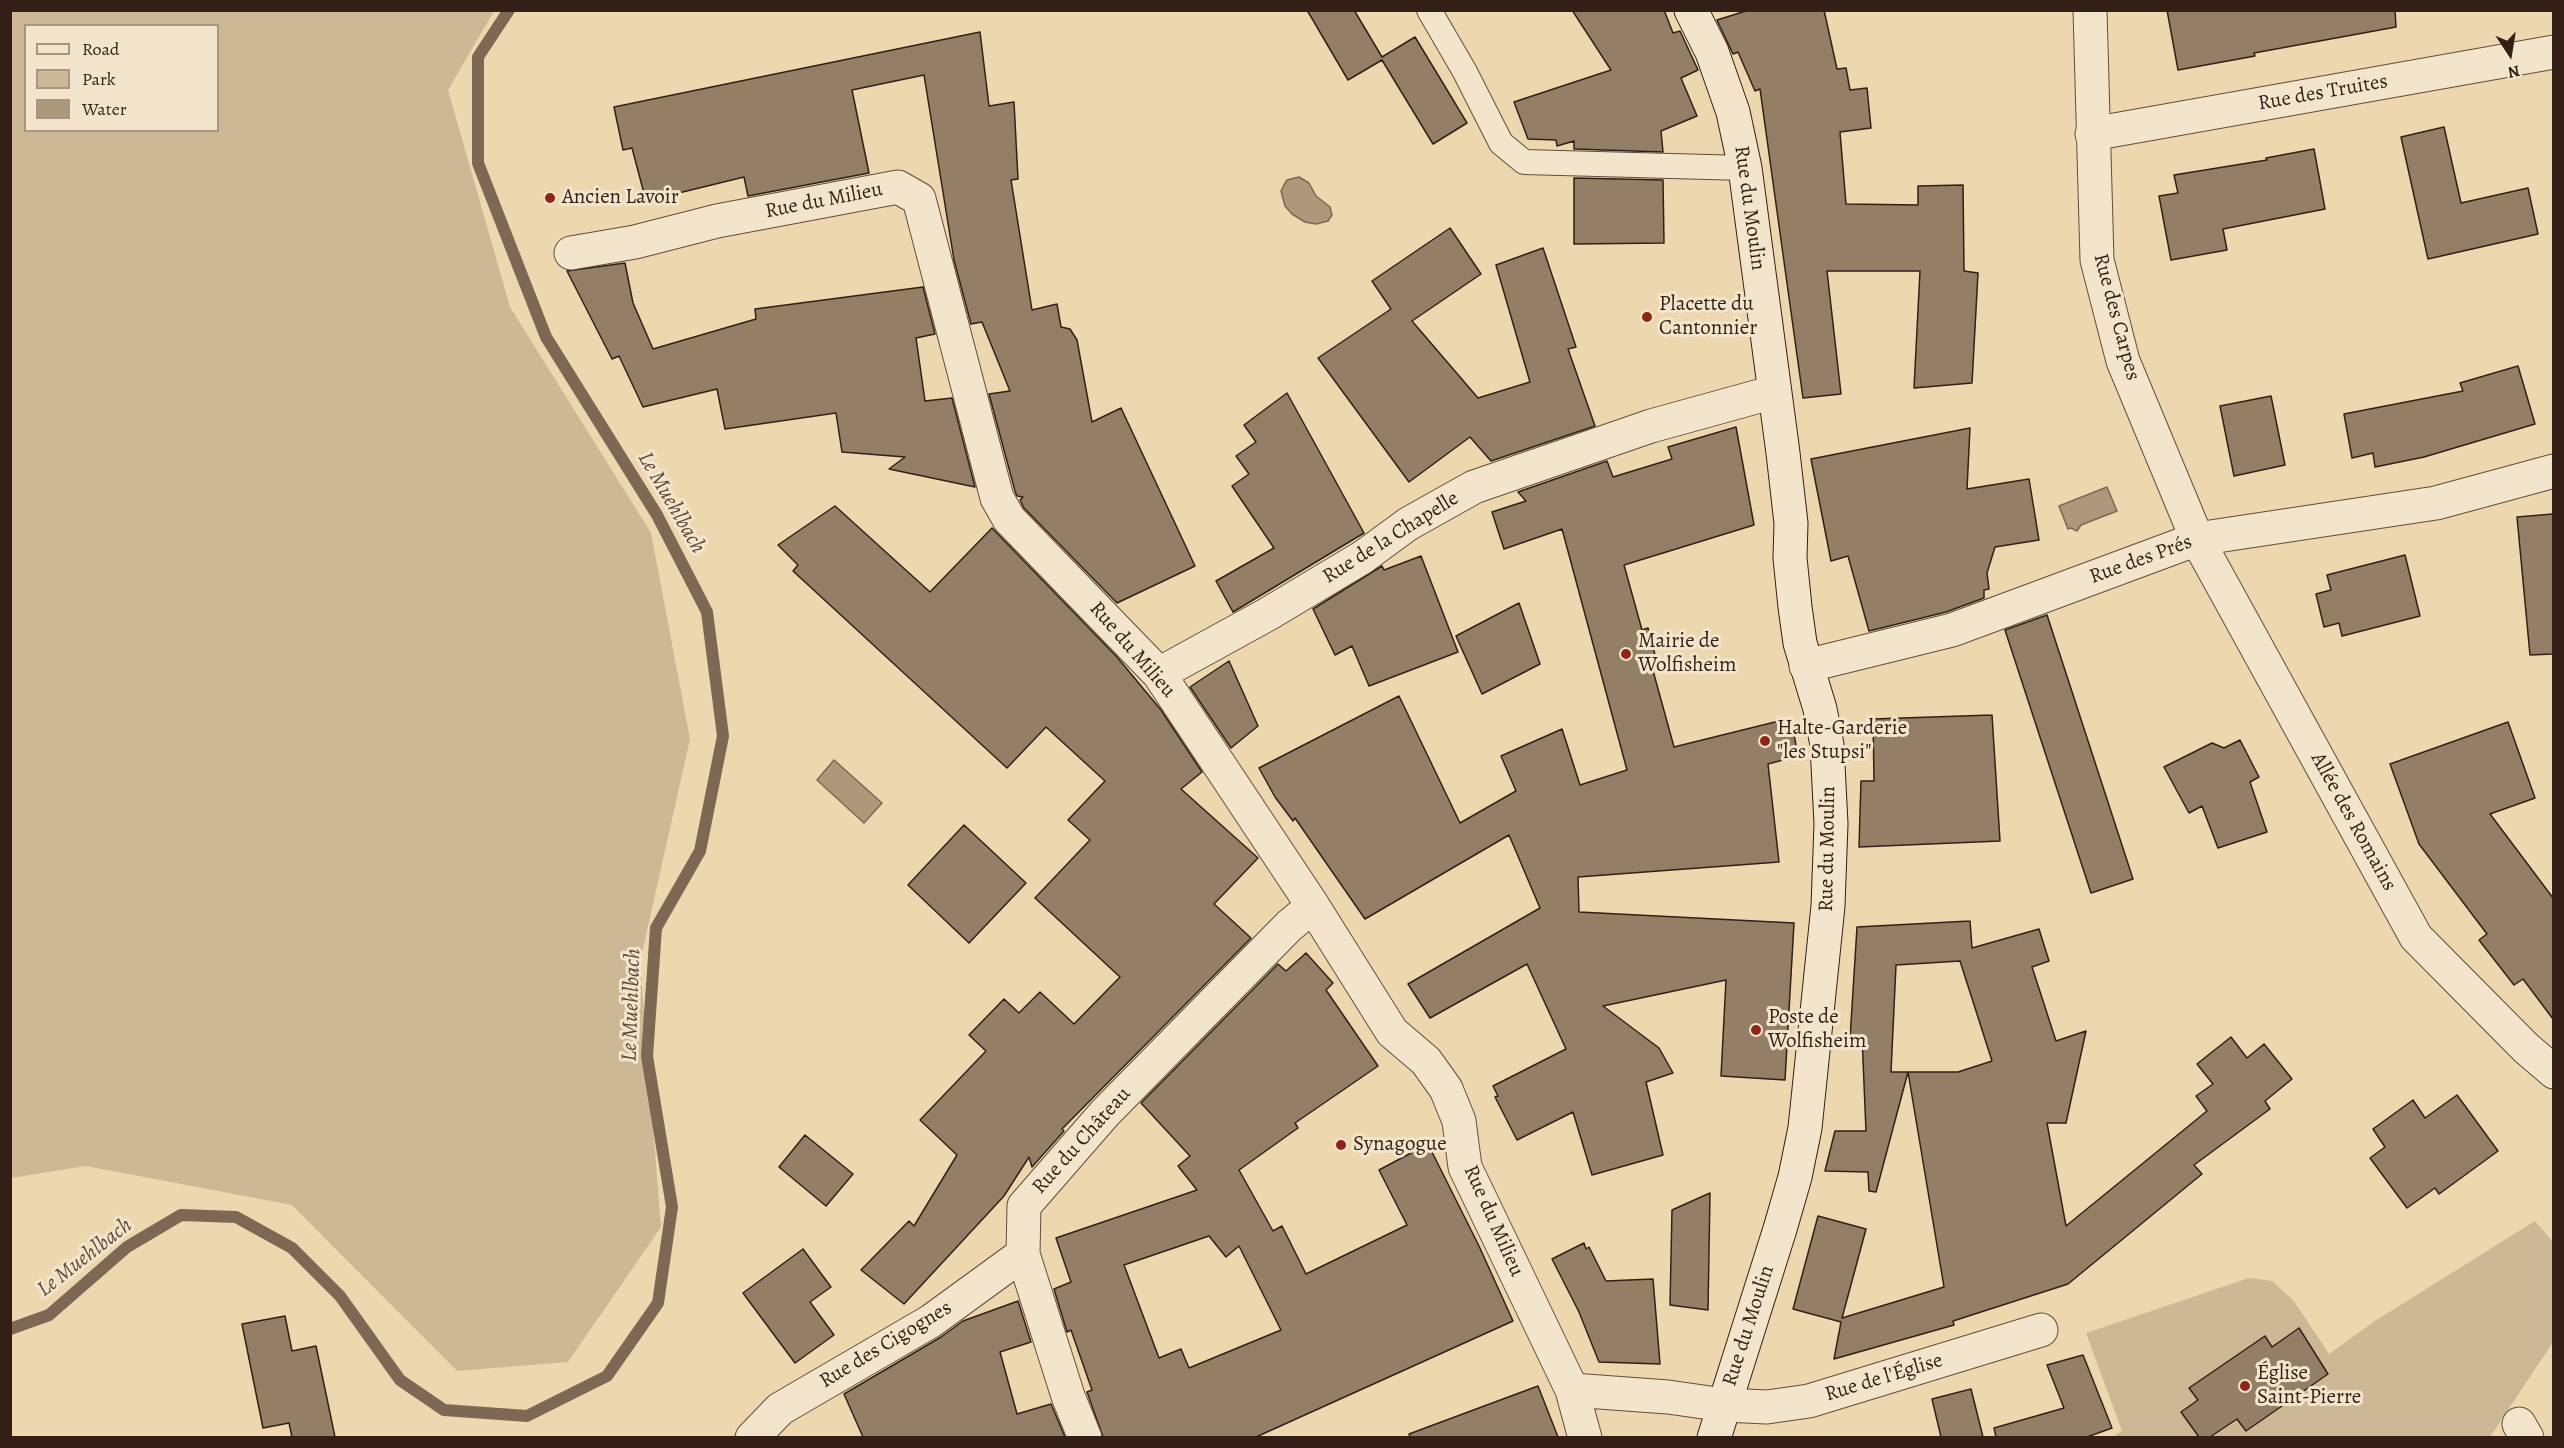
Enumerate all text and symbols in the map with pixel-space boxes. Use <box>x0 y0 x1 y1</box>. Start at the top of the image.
legend <box>24 24 219 132</box>
north arrow <box>2480 24 2540 84</box>
text: Road <box>82 37 119 61</box>
text: N <box>2506 60 2522 84</box>
text: Park <box>82 67 116 91</box>
street label: Rue des Truites <box>2256 69 2390 117</box>
text: Water <box>82 97 127 121</box>
street label: Rue du Moulin <box>1728 144 1770 272</box>
street label: Rue du Milieu <box>763 177 885 225</box>
place label: Ancien Lavoir <box>562 185 679 211</box>
marker: Ancien Lavoir <box>543 191 557 205</box>
street label: Rue des Carpes <box>2087 251 2145 383</box>
place label: Placette du Cantonnier <box>1659 292 1757 342</box>
marker: Placette du Cantonnier <box>1640 310 1654 324</box>
water label: Le Muehlbach <box>631 447 711 559</box>
street label: Rue de la Chapelle <box>1318 486 1464 590</box>
street label: Rue des Prés <box>2086 530 2196 590</box>
street label: Rue du Milieu <box>1083 597 1181 703</box>
place label: Mairie de Wolfisheim <box>1638 629 1736 679</box>
marker: Mairie de Wolfisheim <box>1619 647 1633 661</box>
place label: Halte-Garderie "les Stupsi" <box>1777 716 1907 766</box>
marker: Halte-Garderie "les Stupsi" <box>1758 734 1772 748</box>
street label: Allée des Romains <box>2305 748 2401 896</box>
street label: Rue du Moulin <box>1814 786 1842 912</box>
water label: Le Muehlbach <box>617 948 647 1062</box>
place label: Poste de Wolfisheim <box>1768 1005 1866 1055</box>
marker: Poste de Wolfisheim <box>1749 1023 1763 1037</box>
street label: Rue du Château <box>1027 1082 1137 1200</box>
place label: Synagogue <box>1353 1132 1447 1158</box>
marker: Synagogue <box>1334 1138 1348 1152</box>
street label: Rue du Milieu <box>1457 1161 1529 1281</box>
water label: Le Muehlbach <box>32 1213 138 1303</box>
street label: Rue du Moulin <box>1718 1262 1780 1390</box>
street label: Rue des Cigognes <box>815 1296 957 1394</box>
street label: Rue de l'Église <box>1822 1348 1946 1408</box>
place label: Église Saint-Pierre <box>2257 1361 2361 1411</box>
marker: Église Saint-Pierre <box>2238 1379 2252 1393</box>

